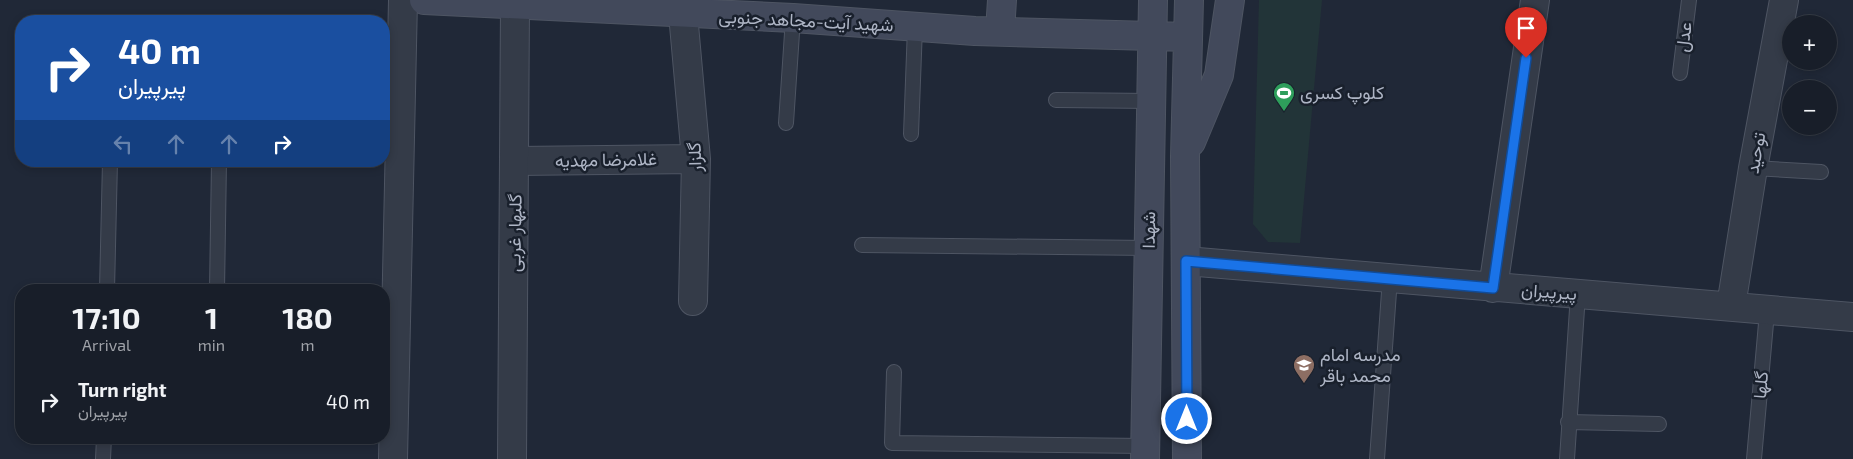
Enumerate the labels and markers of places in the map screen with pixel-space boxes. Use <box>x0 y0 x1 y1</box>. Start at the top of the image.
pin <box>1505 7 1547 58</box>
sports icon: کلوپ کسری <box>1272 81 1296 112</box>
place label: کلوپ کسری <box>1300 81 1384 105</box>
place label: مدرسه امام محمد باقر <box>1319 343 1401 387</box>
school or university icon: مدرسه امام محمد باقر <box>1292 353 1316 384</box>

